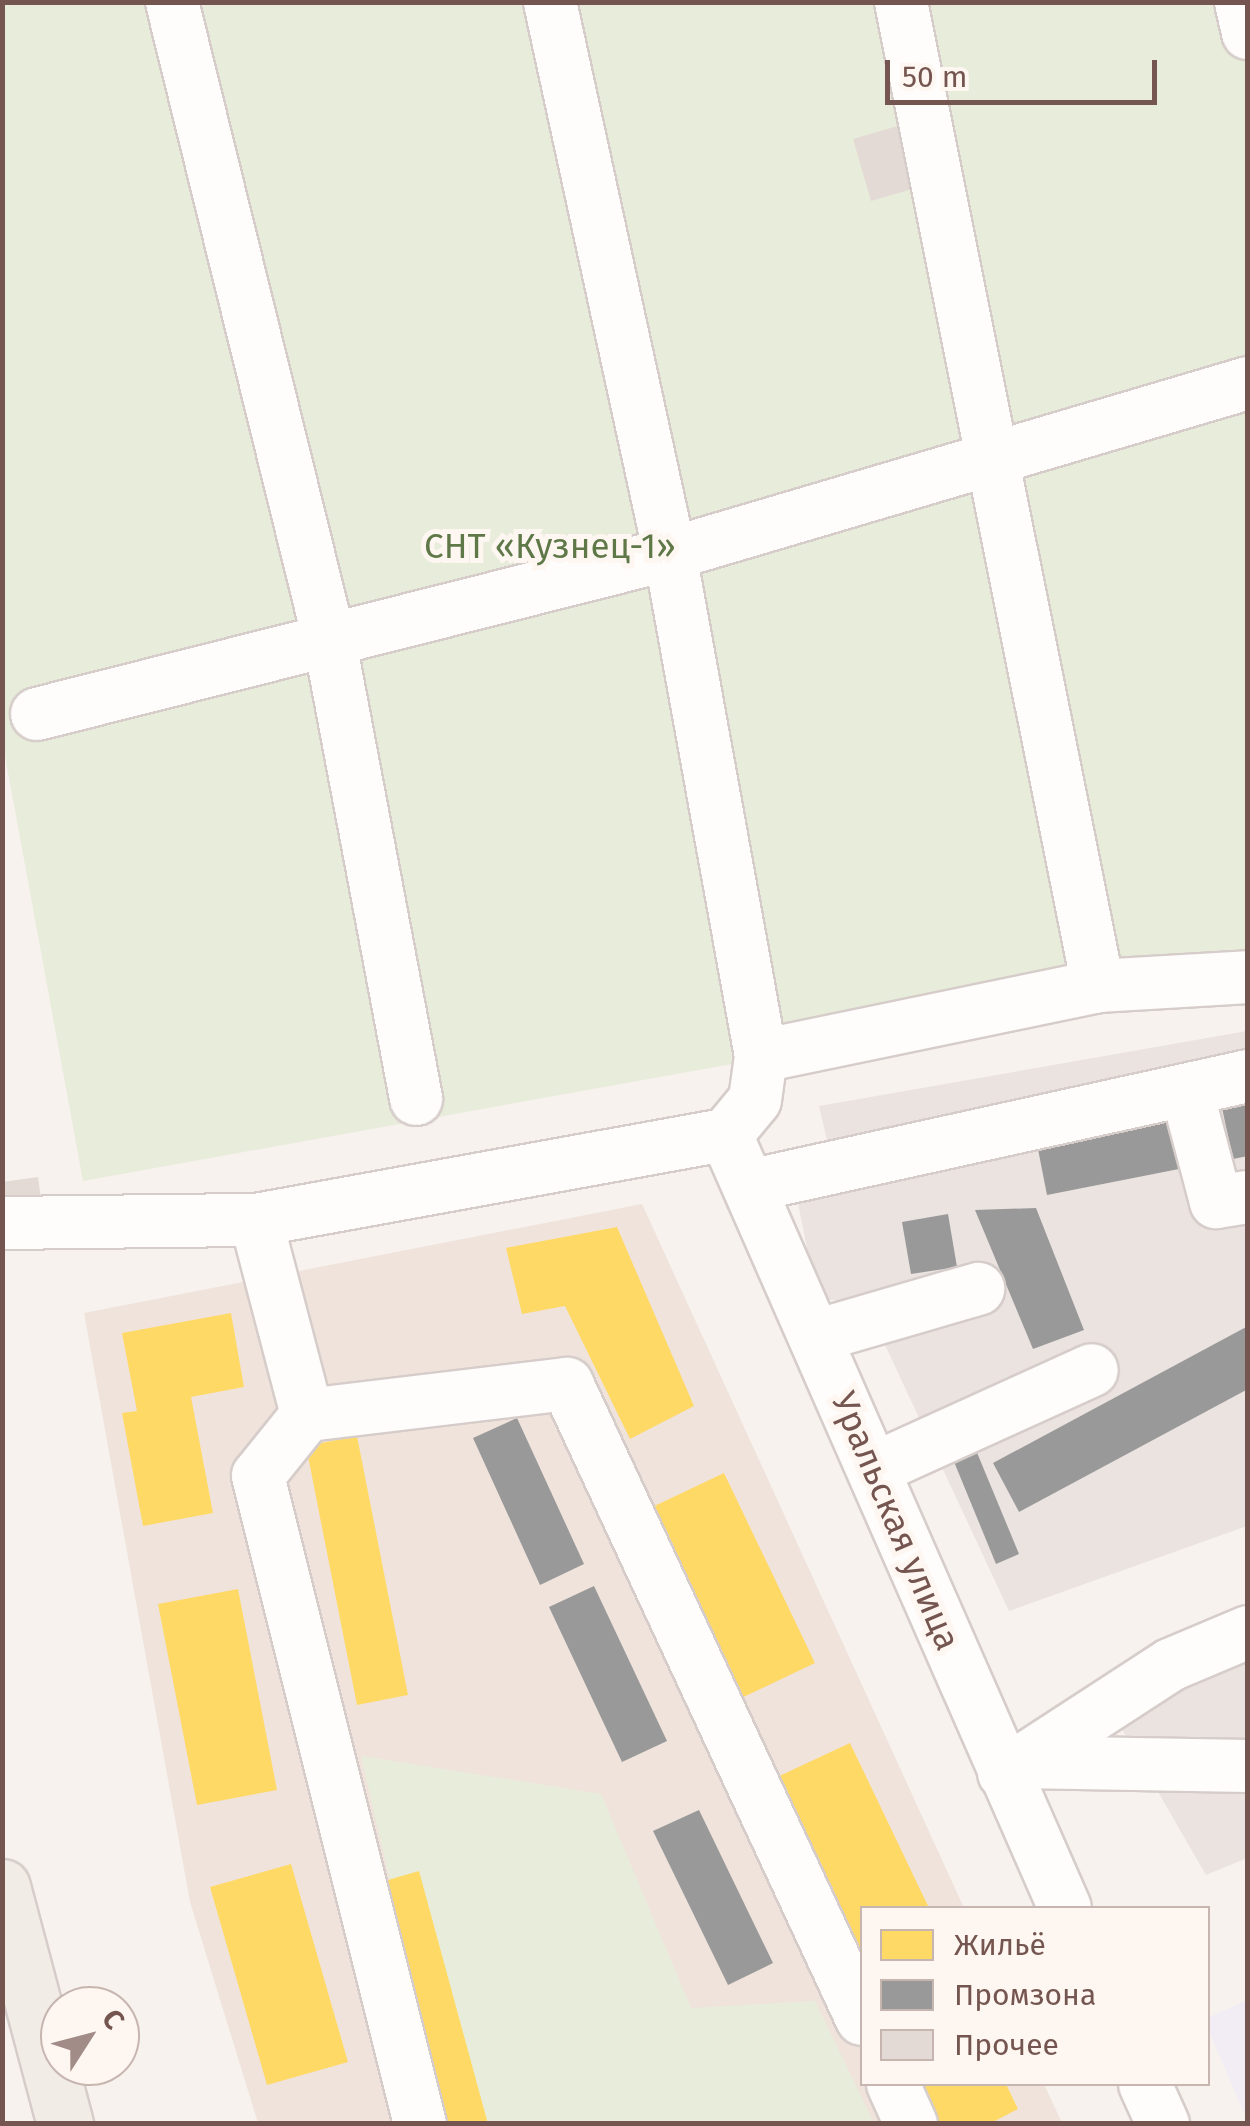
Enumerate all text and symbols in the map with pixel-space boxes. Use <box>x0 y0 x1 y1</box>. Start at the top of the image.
scale bar <box>890 40 1162 102</box>
text: 50 m <box>902 59 967 95</box>
park label: СНТ «Кузнец-1» <box>424 525 676 567</box>
street label: Уральская улица <box>823 1386 969 1656</box>
legend <box>860 1906 1210 2086</box>
text: Жильё <box>954 1927 1046 1963</box>
text: Промзона <box>954 1977 1096 2013</box>
north arrow <box>40 1986 140 2086</box>
text: С <box>95 2003 131 2035</box>
text: Прочее <box>954 2027 1059 2063</box>

